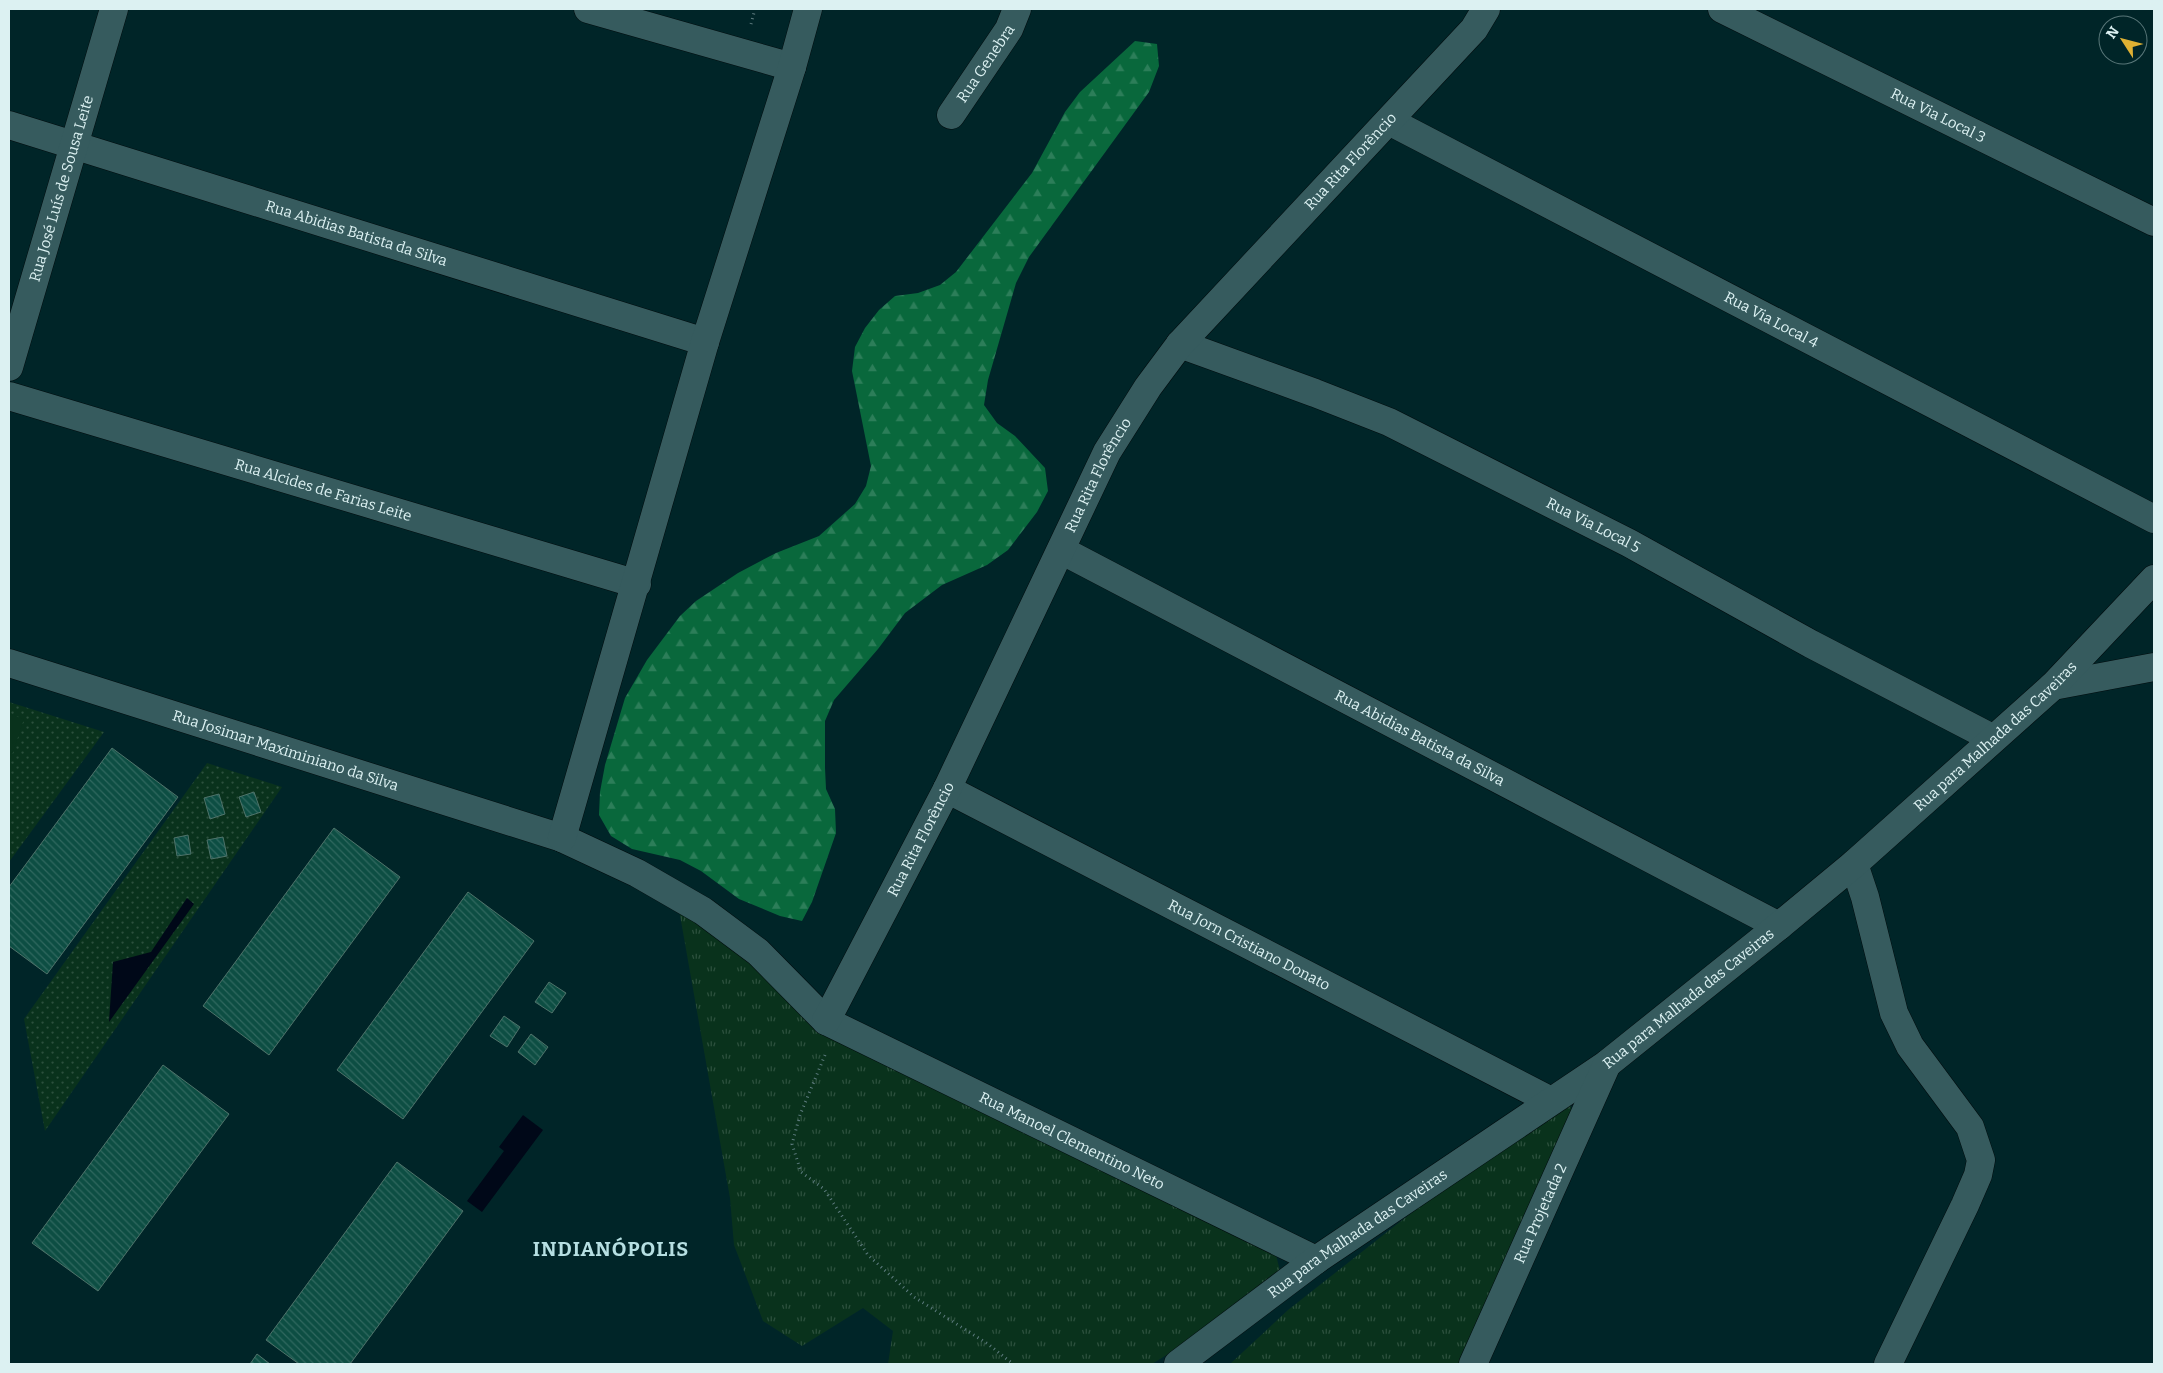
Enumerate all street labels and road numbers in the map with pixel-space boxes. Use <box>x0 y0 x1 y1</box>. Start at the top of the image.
street label: Rua Genebra <box>953 21 1018 106</box>
street label: Rua Via Local 3 <box>1888 85 1989 147</box>
street label: Rua José Luís de Sousa Leite <box>25 93 97 284</box>
street label: Rua Rita Florêncio <box>1301 109 1400 214</box>
street label: Rua Abidias Batista da Silva <box>263 197 450 270</box>
street label: Rua Via Local 4 <box>1721 288 1822 352</box>
street label: Rua Rita Florêncio <box>1061 415 1135 535</box>
street label: Rua Alcides de Farias Leite <box>233 455 414 525</box>
street label: Rua Via Local 5 <box>1543 494 1644 557</box>
street label: Rua para Malhada das Caveiras <box>1910 658 2081 815</box>
street label: Rua Abidias Batista da Silva <box>1332 686 1508 790</box>
street label: Rua Josimar Maximiniano da Silva <box>170 706 401 795</box>
street label: Rua Rita Florêncio <box>884 779 958 900</box>
street label: Rua Jorn Cristiano Donato <box>1165 896 1333 994</box>
street label: Rua para Malhada das Caveiras <box>1599 925 1778 1073</box>
street label: Rua Manoel Clementino Neto <box>976 1088 1167 1194</box>
street label: Rua Projetada 2 <box>1510 1160 1570 1266</box>
street label: Rua para Malhada das Caveiras <box>1264 1165 1451 1302</box>

